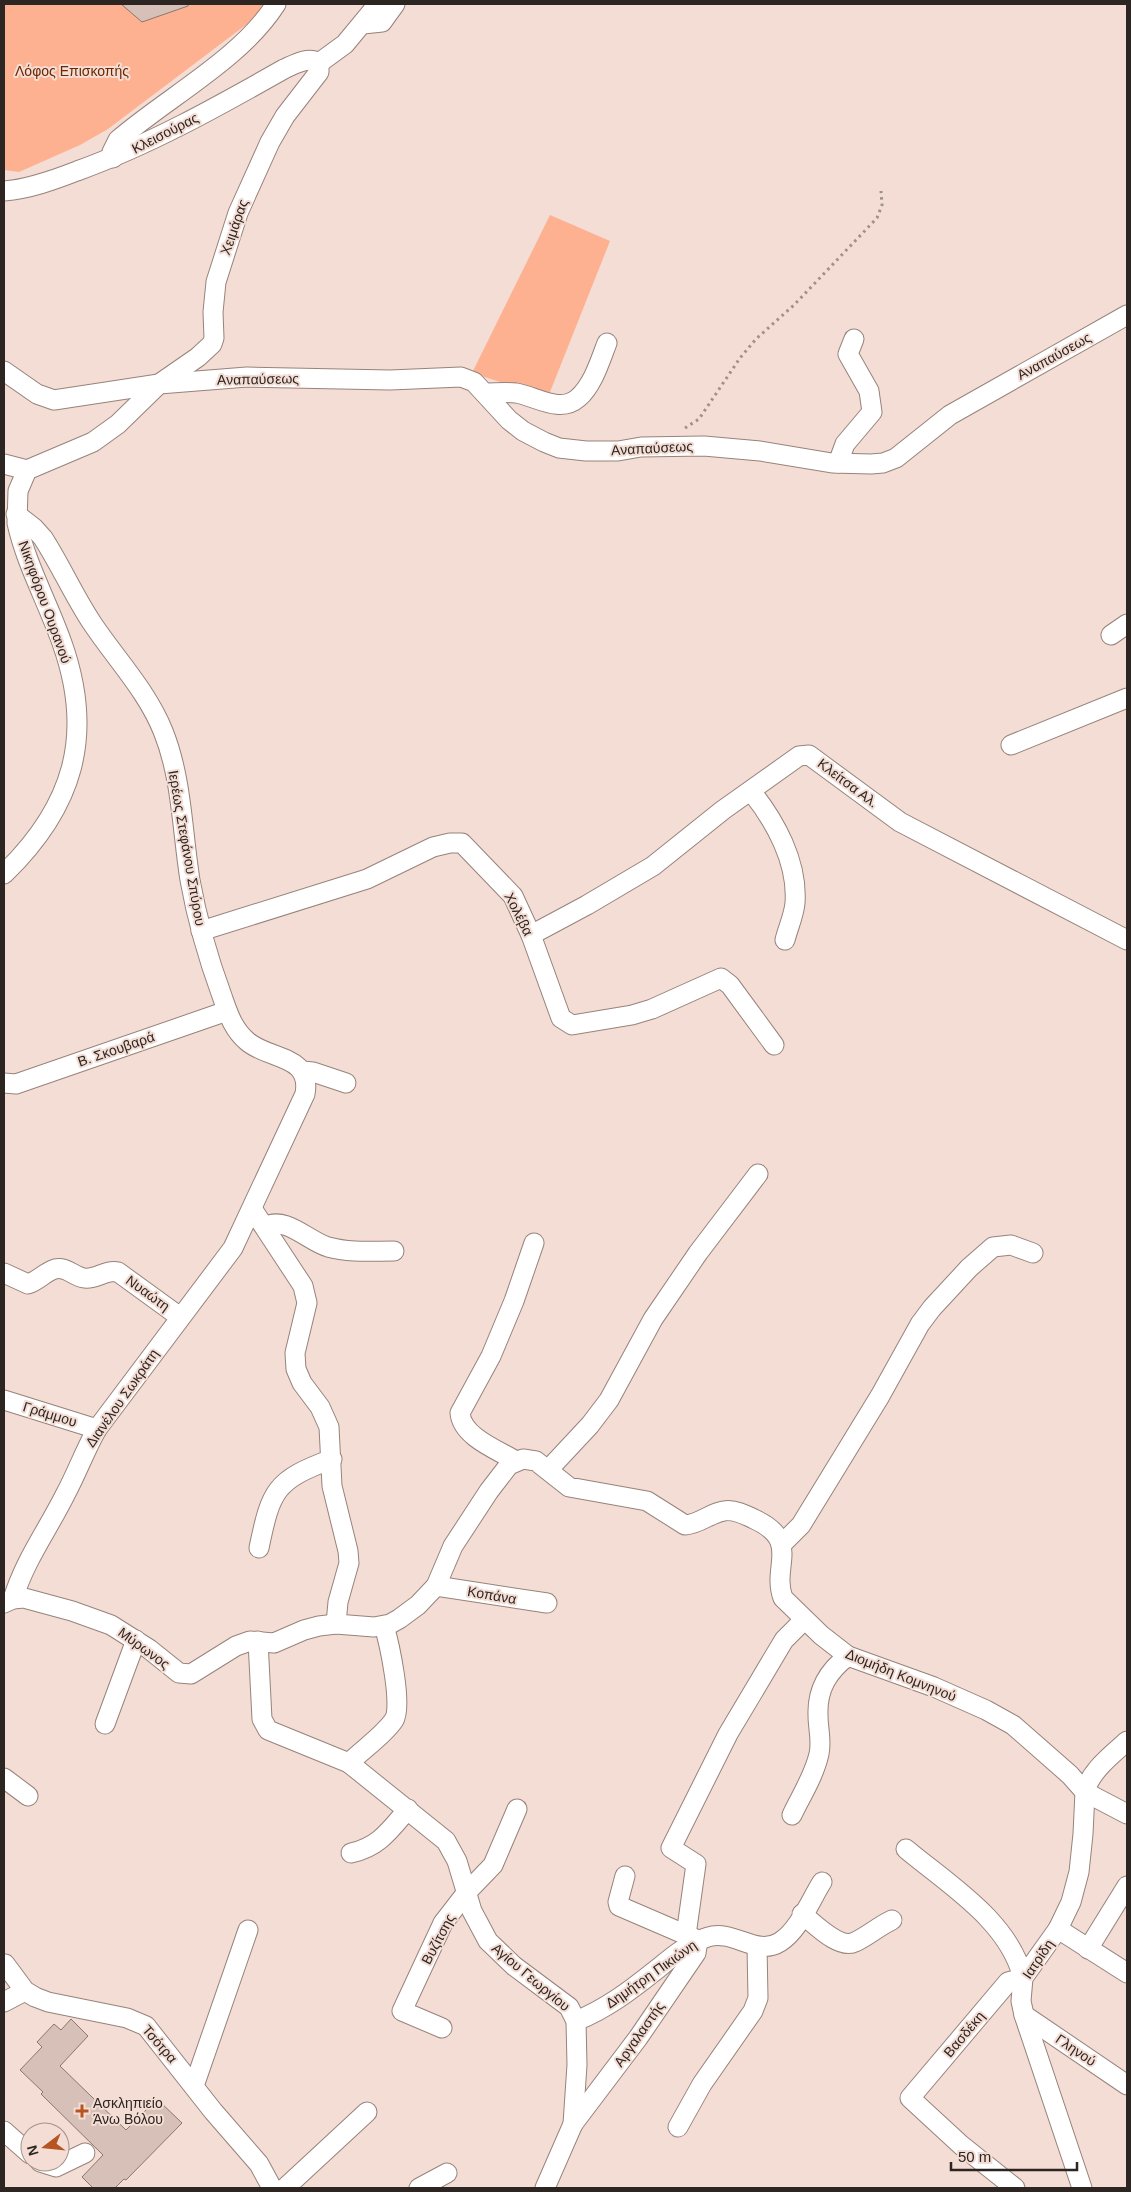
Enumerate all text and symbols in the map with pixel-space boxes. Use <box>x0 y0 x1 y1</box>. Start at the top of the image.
park label: Λόφος Επισκοπής <box>15 63 129 79</box>
street label: Κλεισούρας <box>129 109 201 157</box>
street label: Χειμάρας <box>217 197 251 257</box>
street label: Αναπαύσεως <box>1014 329 1094 383</box>
street label: Αναπαύσεως <box>217 370 299 388</box>
street label: Αναπαύσεως <box>611 438 694 458</box>
street label: Νικηφόρου Ουρανού <box>15 539 75 665</box>
street label: Κλείτσα Αλ. <box>815 755 881 811</box>
street label: Ιερέως Στεφάνου Σπύρου <box>165 769 209 927</box>
street label: Χολέβα <box>501 890 537 938</box>
street label: Β. Σκουβαρά <box>75 1028 157 1070</box>
street label: Νυαώτη <box>123 1272 173 1314</box>
street label: Διανέλου Σωκράτη <box>82 1346 162 1450</box>
street label: Γράμμου <box>21 1398 79 1430</box>
street label: Κοπάνα <box>466 1583 518 1607</box>
street label: Μύρωνος <box>115 1624 173 1672</box>
street label: Διομήδη Κομνηνού <box>843 1646 959 1704</box>
street label: Βυζίτσης <box>418 1911 458 1967</box>
street label: Ιατρίδη <box>1019 1936 1057 1982</box>
street label: Δημήτρη Πικιώνη <box>602 1937 700 2011</box>
street label: Αγίου Γεωργίου <box>489 1940 573 2014</box>
street label: Αργαλαστής <box>611 1998 667 2070</box>
street label: Βασδέκη <box>940 2008 988 2060</box>
street label: Τσότρα <box>139 2022 181 2066</box>
street label: Γληνού <box>1053 2031 1099 2069</box>
place label: Ασκληπιείο Άνω Βόλου <box>93 2095 163 2127</box>
marker: Ασκληπιείο Άνω Βόλου <box>75 2104 89 2118</box>
north arrow <box>20 2122 70 2172</box>
scale bar <box>951 2140 1077 2172</box>
text: N <box>23 2144 42 2158</box>
text: 50 m <box>958 2148 991 2165</box>

